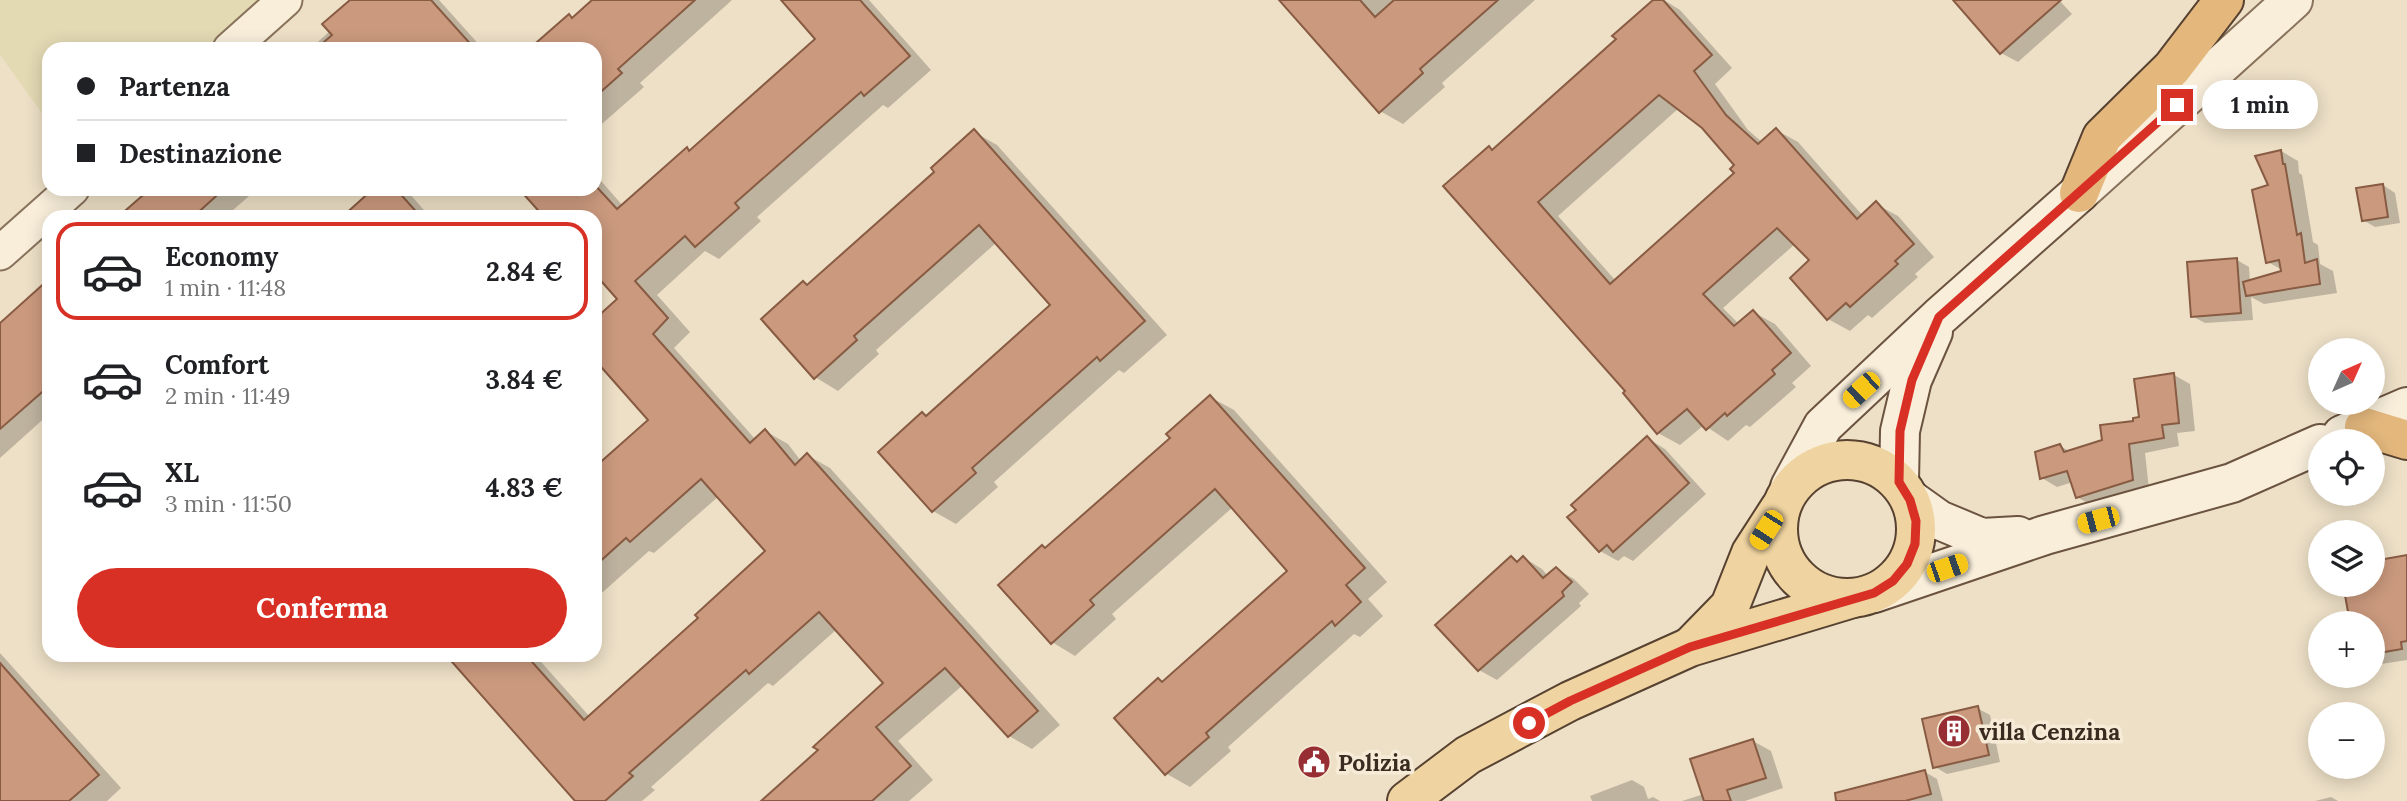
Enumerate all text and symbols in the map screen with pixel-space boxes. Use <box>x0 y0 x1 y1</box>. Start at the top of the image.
text: Partenza <box>119 70 230 103</box>
callout: 1 min <box>2202 80 2317 130</box>
route end <box>2161 89 2193 121</box>
text: 1 min <box>2231 90 2289 119</box>
text: Destinazione <box>119 137 282 170</box>
icon: car <box>81 240 144 303</box>
text: Economy <box>165 240 278 273</box>
text: 2.84 € <box>486 255 563 288</box>
text: 1 min · 11:48 <box>165 273 286 302</box>
north arrow <box>2308 338 2385 415</box>
map controls <box>2308 338 2385 779</box>
icon: car <box>81 348 144 411</box>
text: Comfort <box>165 348 269 381</box>
text: 3.84 € <box>485 363 563 396</box>
car <box>1839 368 1884 412</box>
text: 2 min · 11:49 <box>165 381 291 410</box>
button: locate <box>2308 429 2385 506</box>
icon: car <box>81 456 144 519</box>
text: XL <box>165 456 199 489</box>
text: 4.83 € <box>485 471 563 504</box>
text: 3 min · 11:50 <box>165 489 292 518</box>
car <box>2075 504 2122 536</box>
car <box>1746 507 1787 553</box>
button: layers <box>2308 520 2385 597</box>
car <box>1924 551 1971 585</box>
button: Conferma <box>77 568 567 648</box>
button: + <box>2308 611 2385 688</box>
button: − <box>2308 702 2385 779</box>
route start <box>1513 707 1545 739</box>
building icon: villa Cenzina <box>1935 712 1973 750</box>
place label: villa Cenzina <box>1979 717 2120 746</box>
public building icon: Polizia <box>1295 743 1333 781</box>
place label: Polizia <box>1338 748 1411 777</box>

